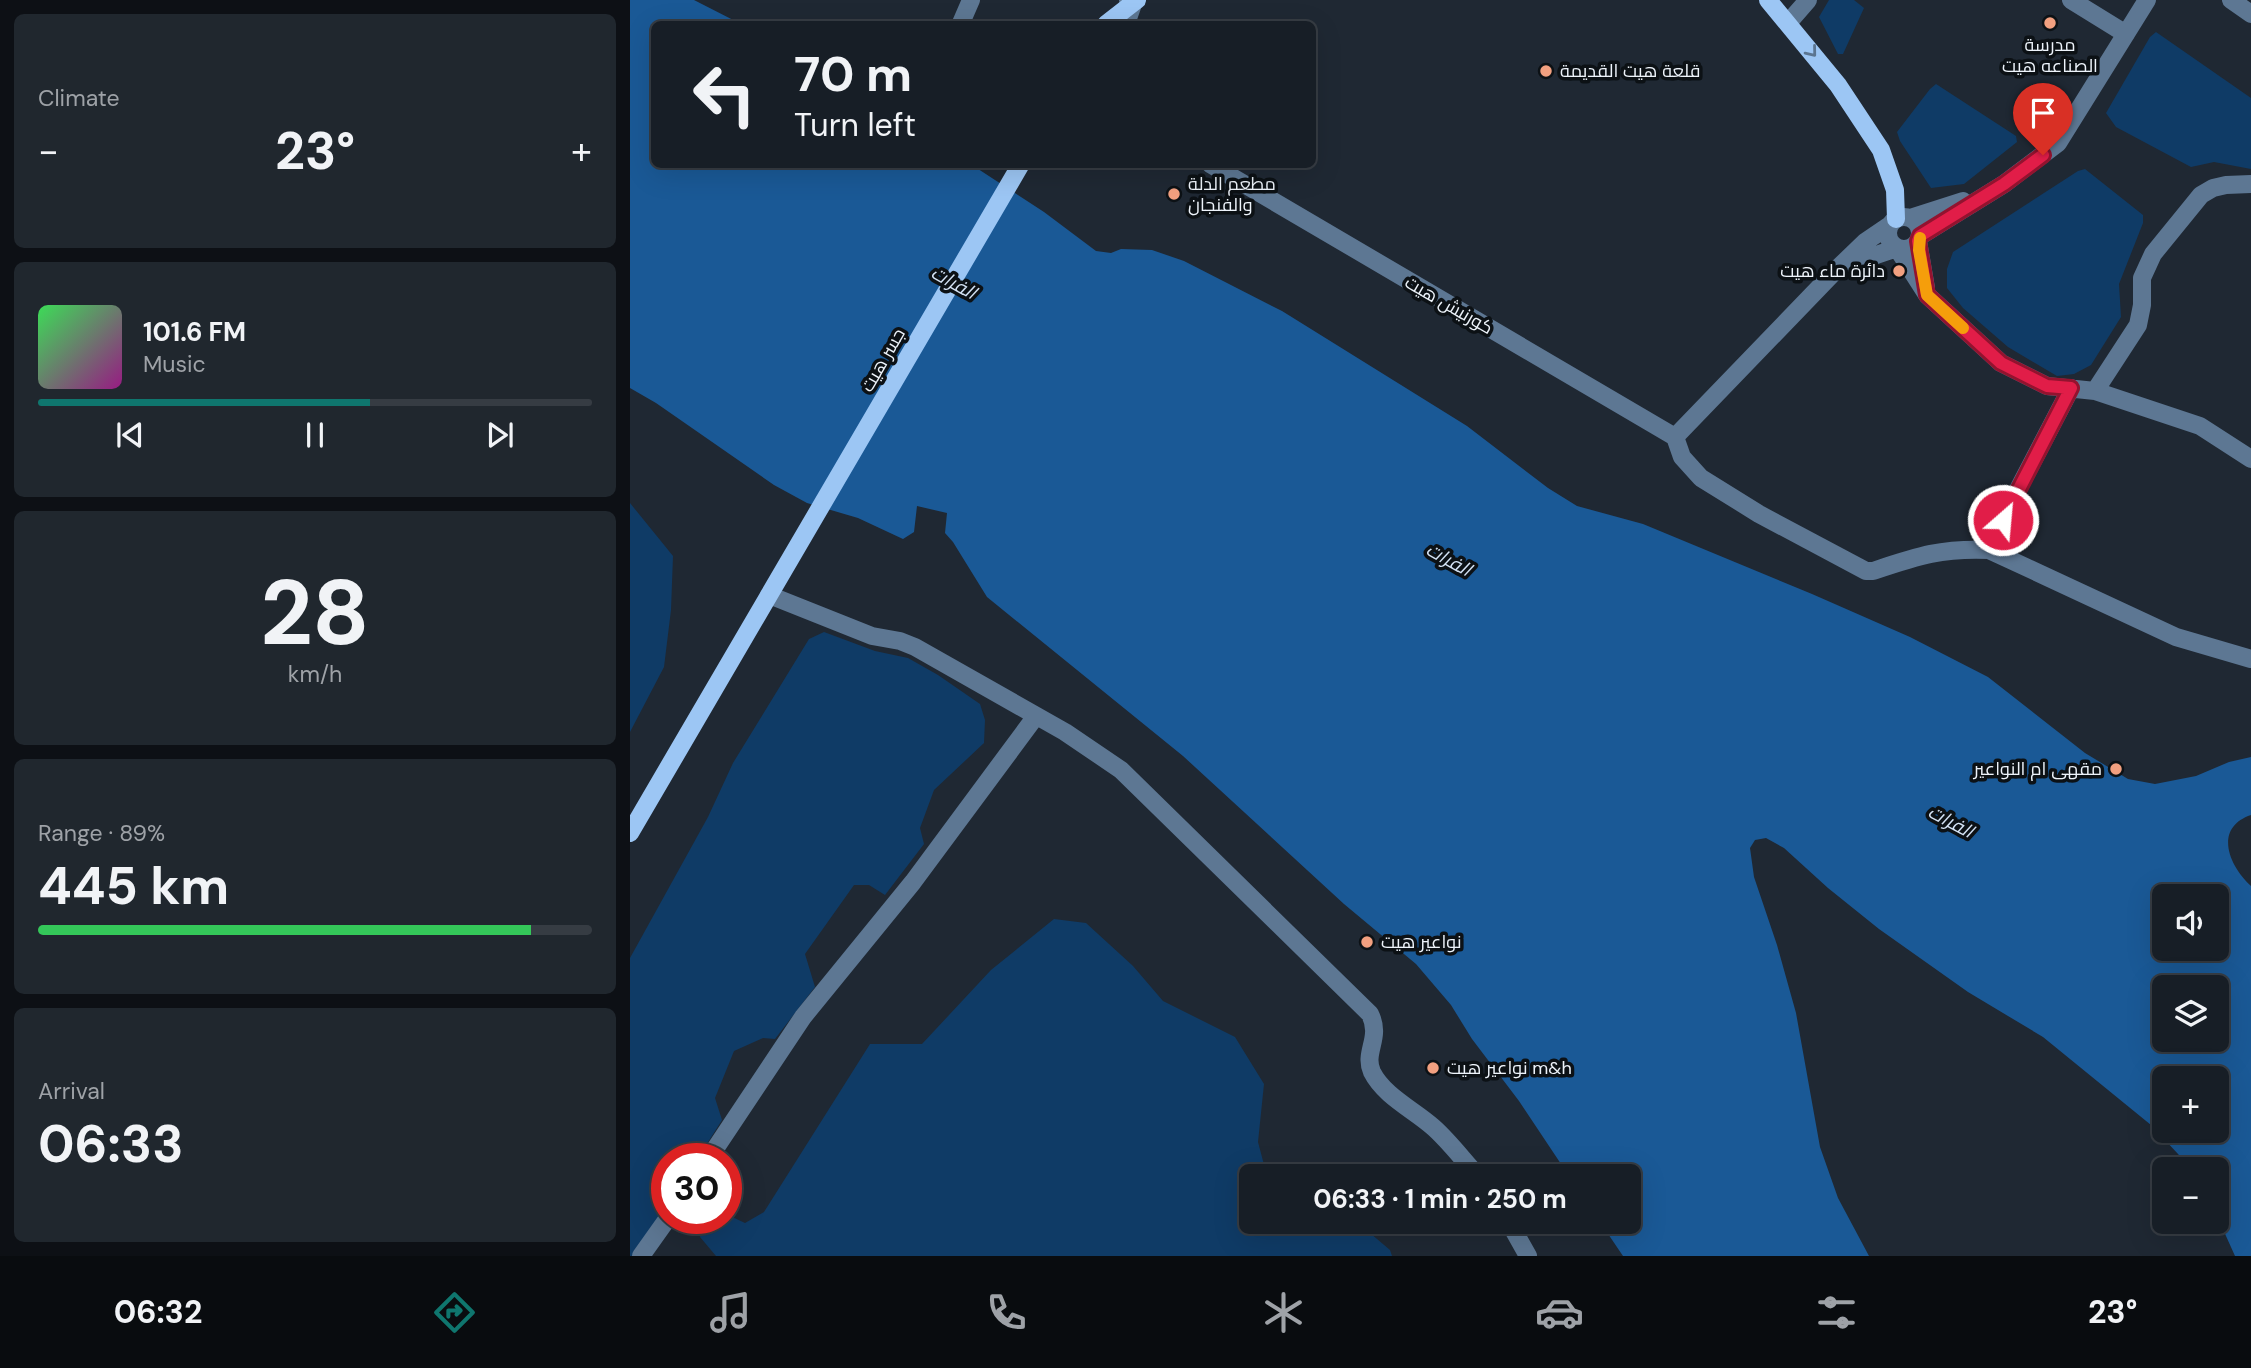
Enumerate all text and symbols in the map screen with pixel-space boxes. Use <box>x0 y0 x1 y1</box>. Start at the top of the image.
marker: مدرسة الصناعه هيت <box>2042 15 2058 31</box>
place label: مدرسة الصناعه هيت <box>2002 33 2098 78</box>
text: 70 m <box>794 42 912 106</box>
one-way arrow <box>1804 44 1816 57</box>
icon: left <box>679 49 770 140</box>
place label: قلعة هيت القديمة <box>1560 59 1701 83</box>
marker: قلعة هيت القديمة <box>1538 63 1554 79</box>
text: Climate <box>38 83 120 113</box>
pin <box>2013 83 2073 155</box>
icon: arrive <box>2024 94 2062 132</box>
text: Turn left <box>794 104 916 146</box>
text: 23° <box>275 117 355 185</box>
text: − <box>38 126 59 176</box>
text: + <box>571 126 592 176</box>
place label: مطعم الدلة والفنجان <box>1188 172 1276 217</box>
marker: مطعم الدلة والفنجان <box>1166 186 1182 202</box>
place label: دائرة ماء هيت <box>1780 259 1885 283</box>
water label: الفرات <box>927 260 983 306</box>
marker: دائرة ماء هيت <box>1891 263 1907 279</box>
street label: كورنيش هيت <box>1401 270 1497 340</box>
text: 101.6 FM <box>143 315 246 349</box>
street label: جسر هيت <box>855 324 911 396</box>
text: Music <box>143 349 206 379</box>
icon: previous <box>111 416 149 454</box>
icon: pause <box>296 416 334 454</box>
icon: next <box>481 416 519 454</box>
position arrow <box>1966 483 2040 557</box>
water label: الفرات <box>1422 537 1478 583</box>
text: 28 <box>260 554 370 672</box>
text: km/h <box>288 659 342 689</box>
place label: مقهى ام النواعير <box>1973 757 2102 781</box>
marker: مقهى ام النواعير <box>2108 761 2124 777</box>
water label: الفرات <box>1924 799 1980 845</box>
text: Range · 89% <box>38 818 165 848</box>
text: 445 km <box>38 852 229 920</box>
map controls <box>2152 884 2229 1234</box>
button: sound <box>2152 884 2229 961</box>
place label: نواعير هيت <box>1381 930 1462 954</box>
marker: نواعير هيت <box>1359 934 1375 950</box>
button: layers <box>2152 975 2229 1052</box>
place label: نواعير هيت m&h <box>1447 1056 1572 1080</box>
marker: نواعير هيت m&h <box>1425 1060 1441 1076</box>
button: + <box>2152 1066 2229 1143</box>
text: Arrival <box>38 1076 105 1106</box>
text: 06:33 <box>38 1110 184 1178</box>
speed limit sign: 30 <box>651 1143 742 1234</box>
button: − <box>2152 1157 2229 1234</box>
text: 06:33 · 1 min · 250 m <box>1313 1182 1567 1216</box>
icon: directions <box>430 1288 479 1337</box>
icon: music <box>706 1288 755 1337</box>
icon: phone <box>982 1288 1031 1337</box>
icon: climate <box>1259 1288 1308 1337</box>
icon: car <box>1535 1288 1584 1337</box>
icon: filters <box>1812 1288 1861 1337</box>
text: 06:32 <box>114 1291 202 1333</box>
text: 23° <box>2088 1291 2137 1333</box>

